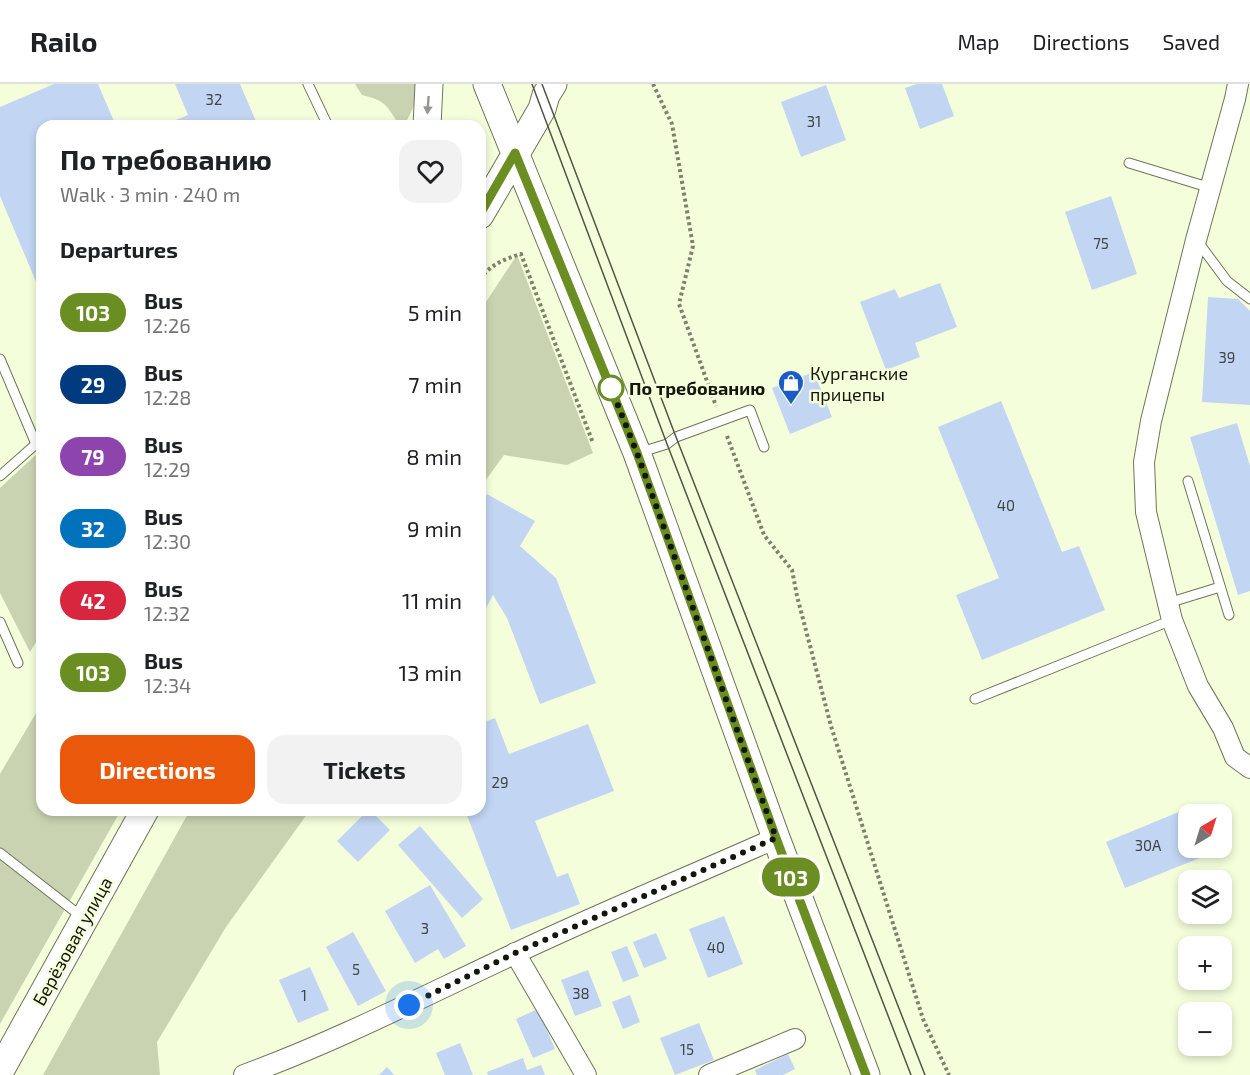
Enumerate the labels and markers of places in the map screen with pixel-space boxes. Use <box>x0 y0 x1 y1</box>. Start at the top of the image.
place label: Курганские прицепы <box>810 362 908 405</box>
shop icon: Курганские прицепы <box>776 368 806 406</box>
marker: По требованию <box>598 375 624 401</box>
place label: По требованию <box>629 377 765 399</box>

